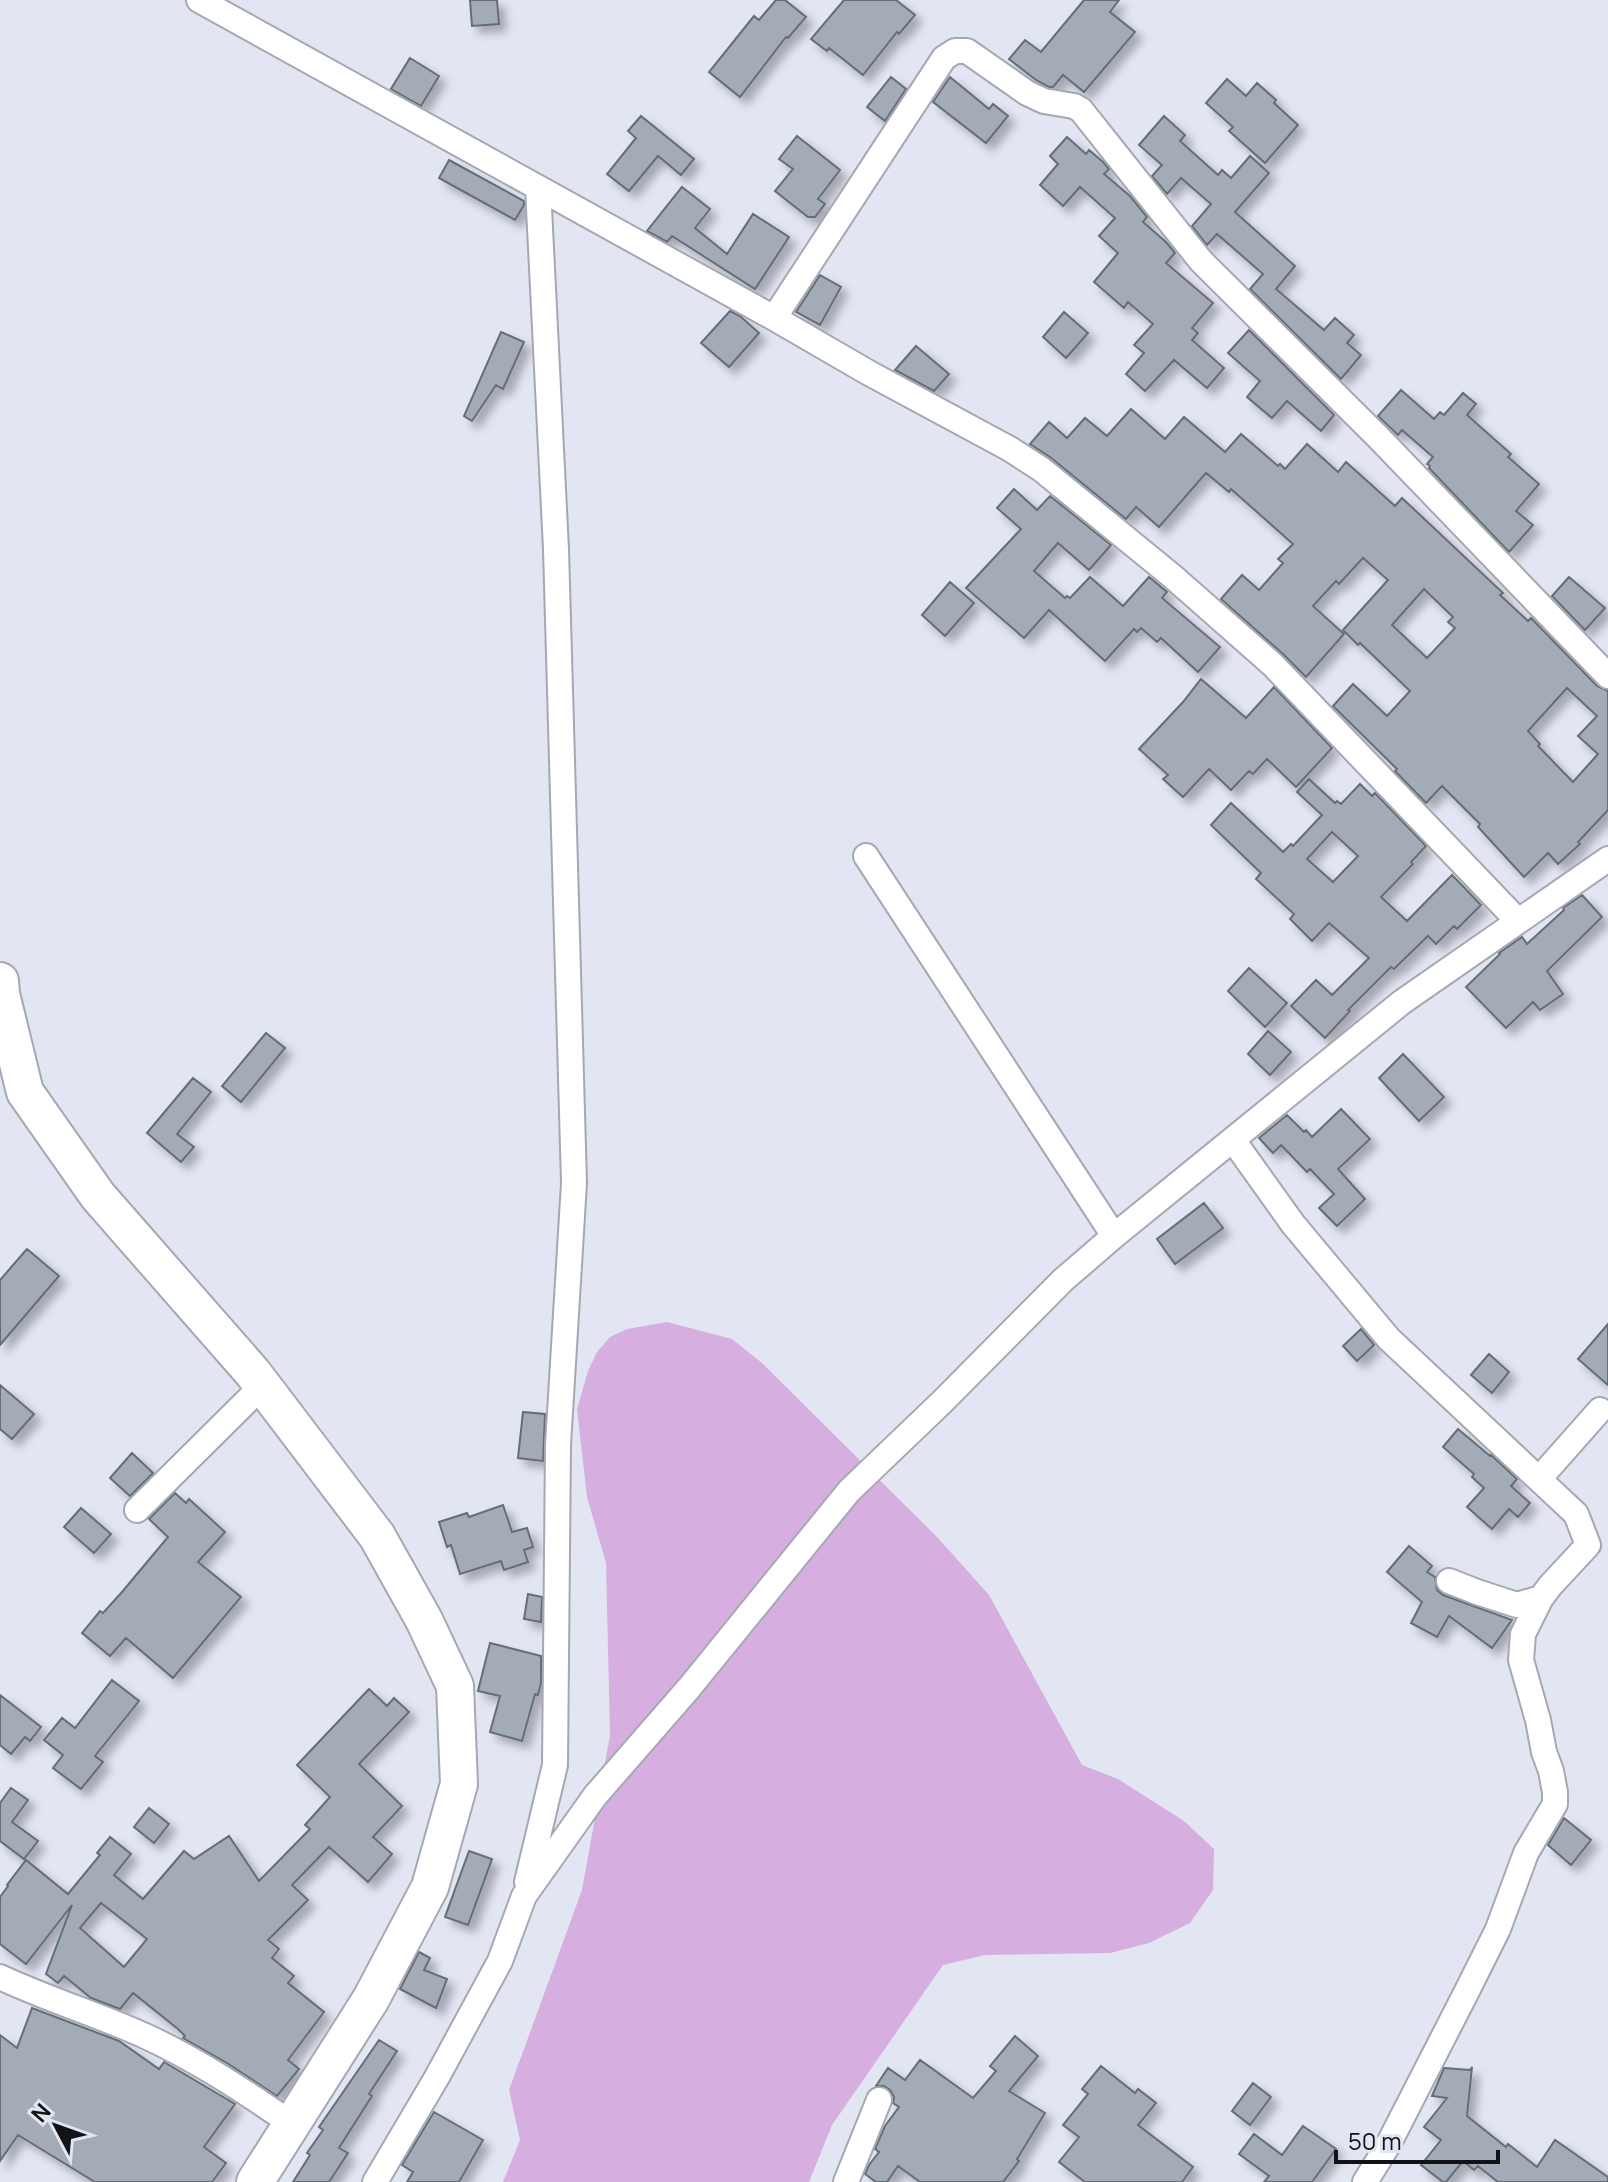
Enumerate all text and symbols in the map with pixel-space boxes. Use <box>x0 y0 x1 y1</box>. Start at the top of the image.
north arrow <box>16 2086 96 2166</box>
text: N <box>24 2097 57 2129</box>
scale bar <box>1336 2114 1498 2164</box>
text: 50 m <box>1348 2124 1402 2157</box>

